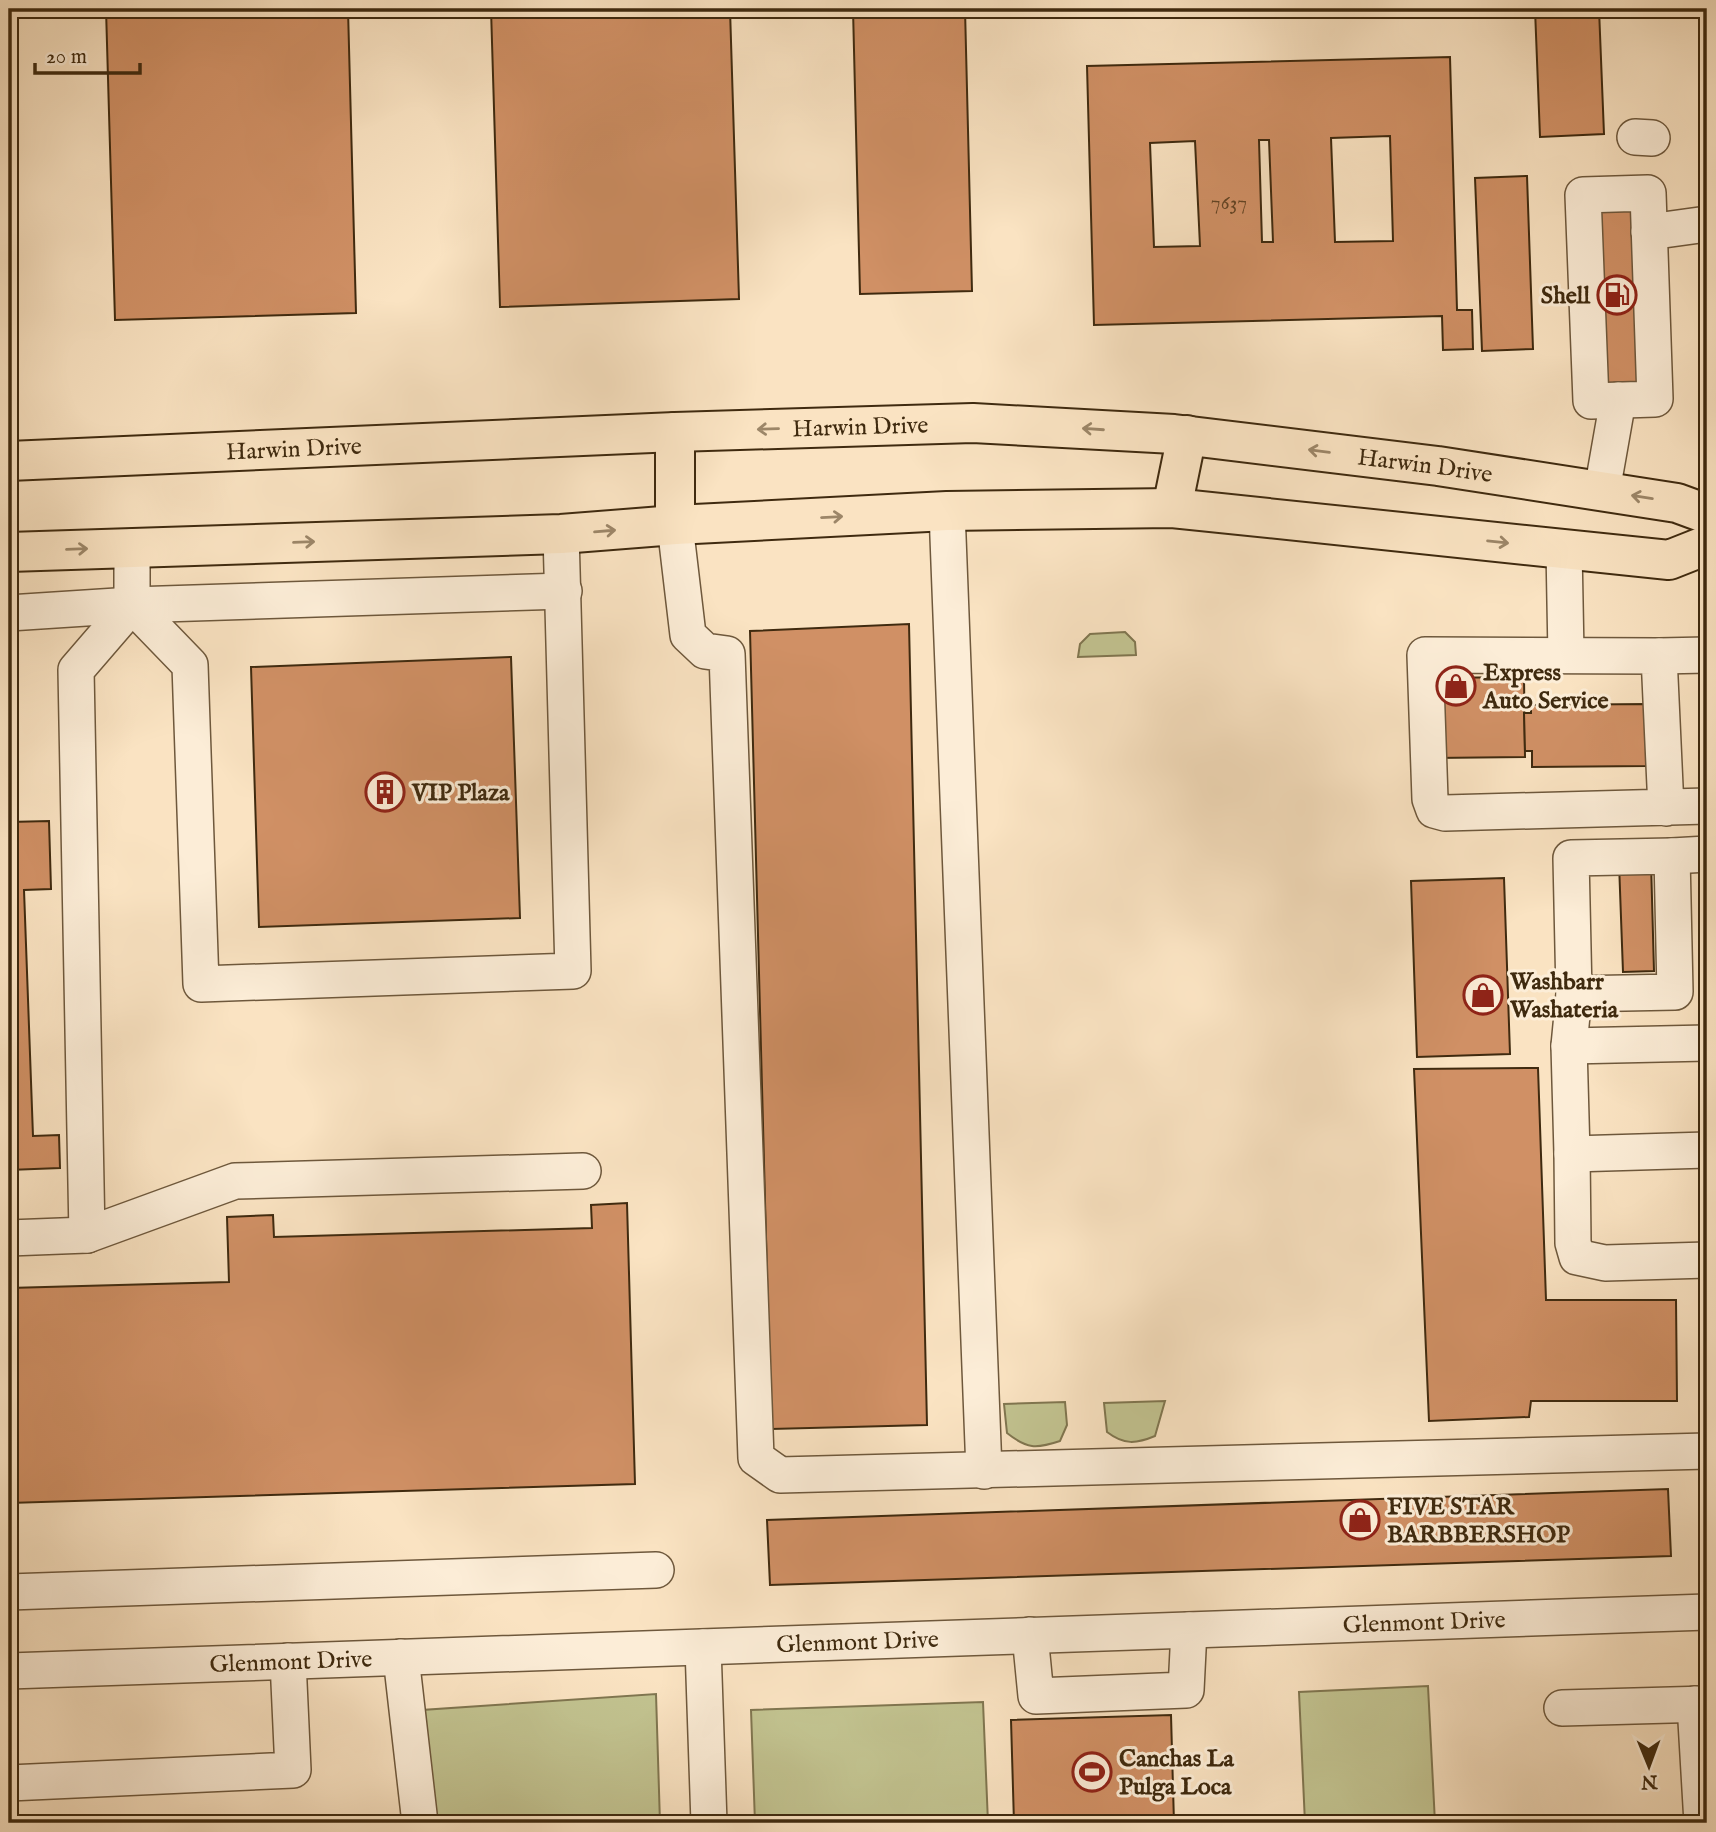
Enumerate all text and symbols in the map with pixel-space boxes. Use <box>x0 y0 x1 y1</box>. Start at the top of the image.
scale bar <box>35 32 140 76</box>
text: 20 m <box>46 44 87 71</box>
house number: 7637 <box>1211 190 1247 217</box>
fuel station icon: Shell <box>1596 274 1638 316</box>
place label: Shell <box>1541 281 1590 312</box>
street label: Harwin Drive <box>792 410 929 445</box>
one-way arrow <box>1082 422 1105 435</box>
one-way arrow <box>757 423 780 436</box>
street label: Harwin Drive <box>225 432 362 469</box>
street label: Harwin Drive <box>1356 442 1494 491</box>
one-way arrow <box>1309 445 1331 458</box>
one-way arrow <box>1631 490 1653 503</box>
one-way arrow <box>820 510 843 523</box>
one-way arrow <box>593 524 616 537</box>
one-way arrow <box>293 535 316 549</box>
one-way arrow <box>1486 535 1508 548</box>
one-way arrow <box>65 543 88 556</box>
place label: Express Auto Service <box>1482 658 1608 717</box>
shop icon: Express Auto Service <box>1435 665 1477 707</box>
building icon: VIP Plaza <box>364 771 406 813</box>
place label: VIP Plaza <box>411 778 510 809</box>
place label: Washbarr Washateria <box>1509 967 1619 1026</box>
shop icon: Washbarr Washateria <box>1462 974 1504 1016</box>
place label: FIVE STAR BARBBERSHOP <box>1387 1492 1570 1551</box>
shop icon: FIVE STAR BARBBERSHOP <box>1339 1499 1381 1541</box>
street label: Glenmont Drive <box>1342 1605 1506 1642</box>
street label: Glenmont Drive <box>776 1625 939 1661</box>
street label: Glenmont Drive <box>209 1644 373 1681</box>
north arrow <box>1614 1730 1684 1800</box>
place label: Canchas La Pulga Loca <box>1119 1744 1234 1803</box>
sports icon: Canchas La Pulga Loca <box>1071 1751 1113 1793</box>
text: N <box>1640 1769 1659 1793</box>

